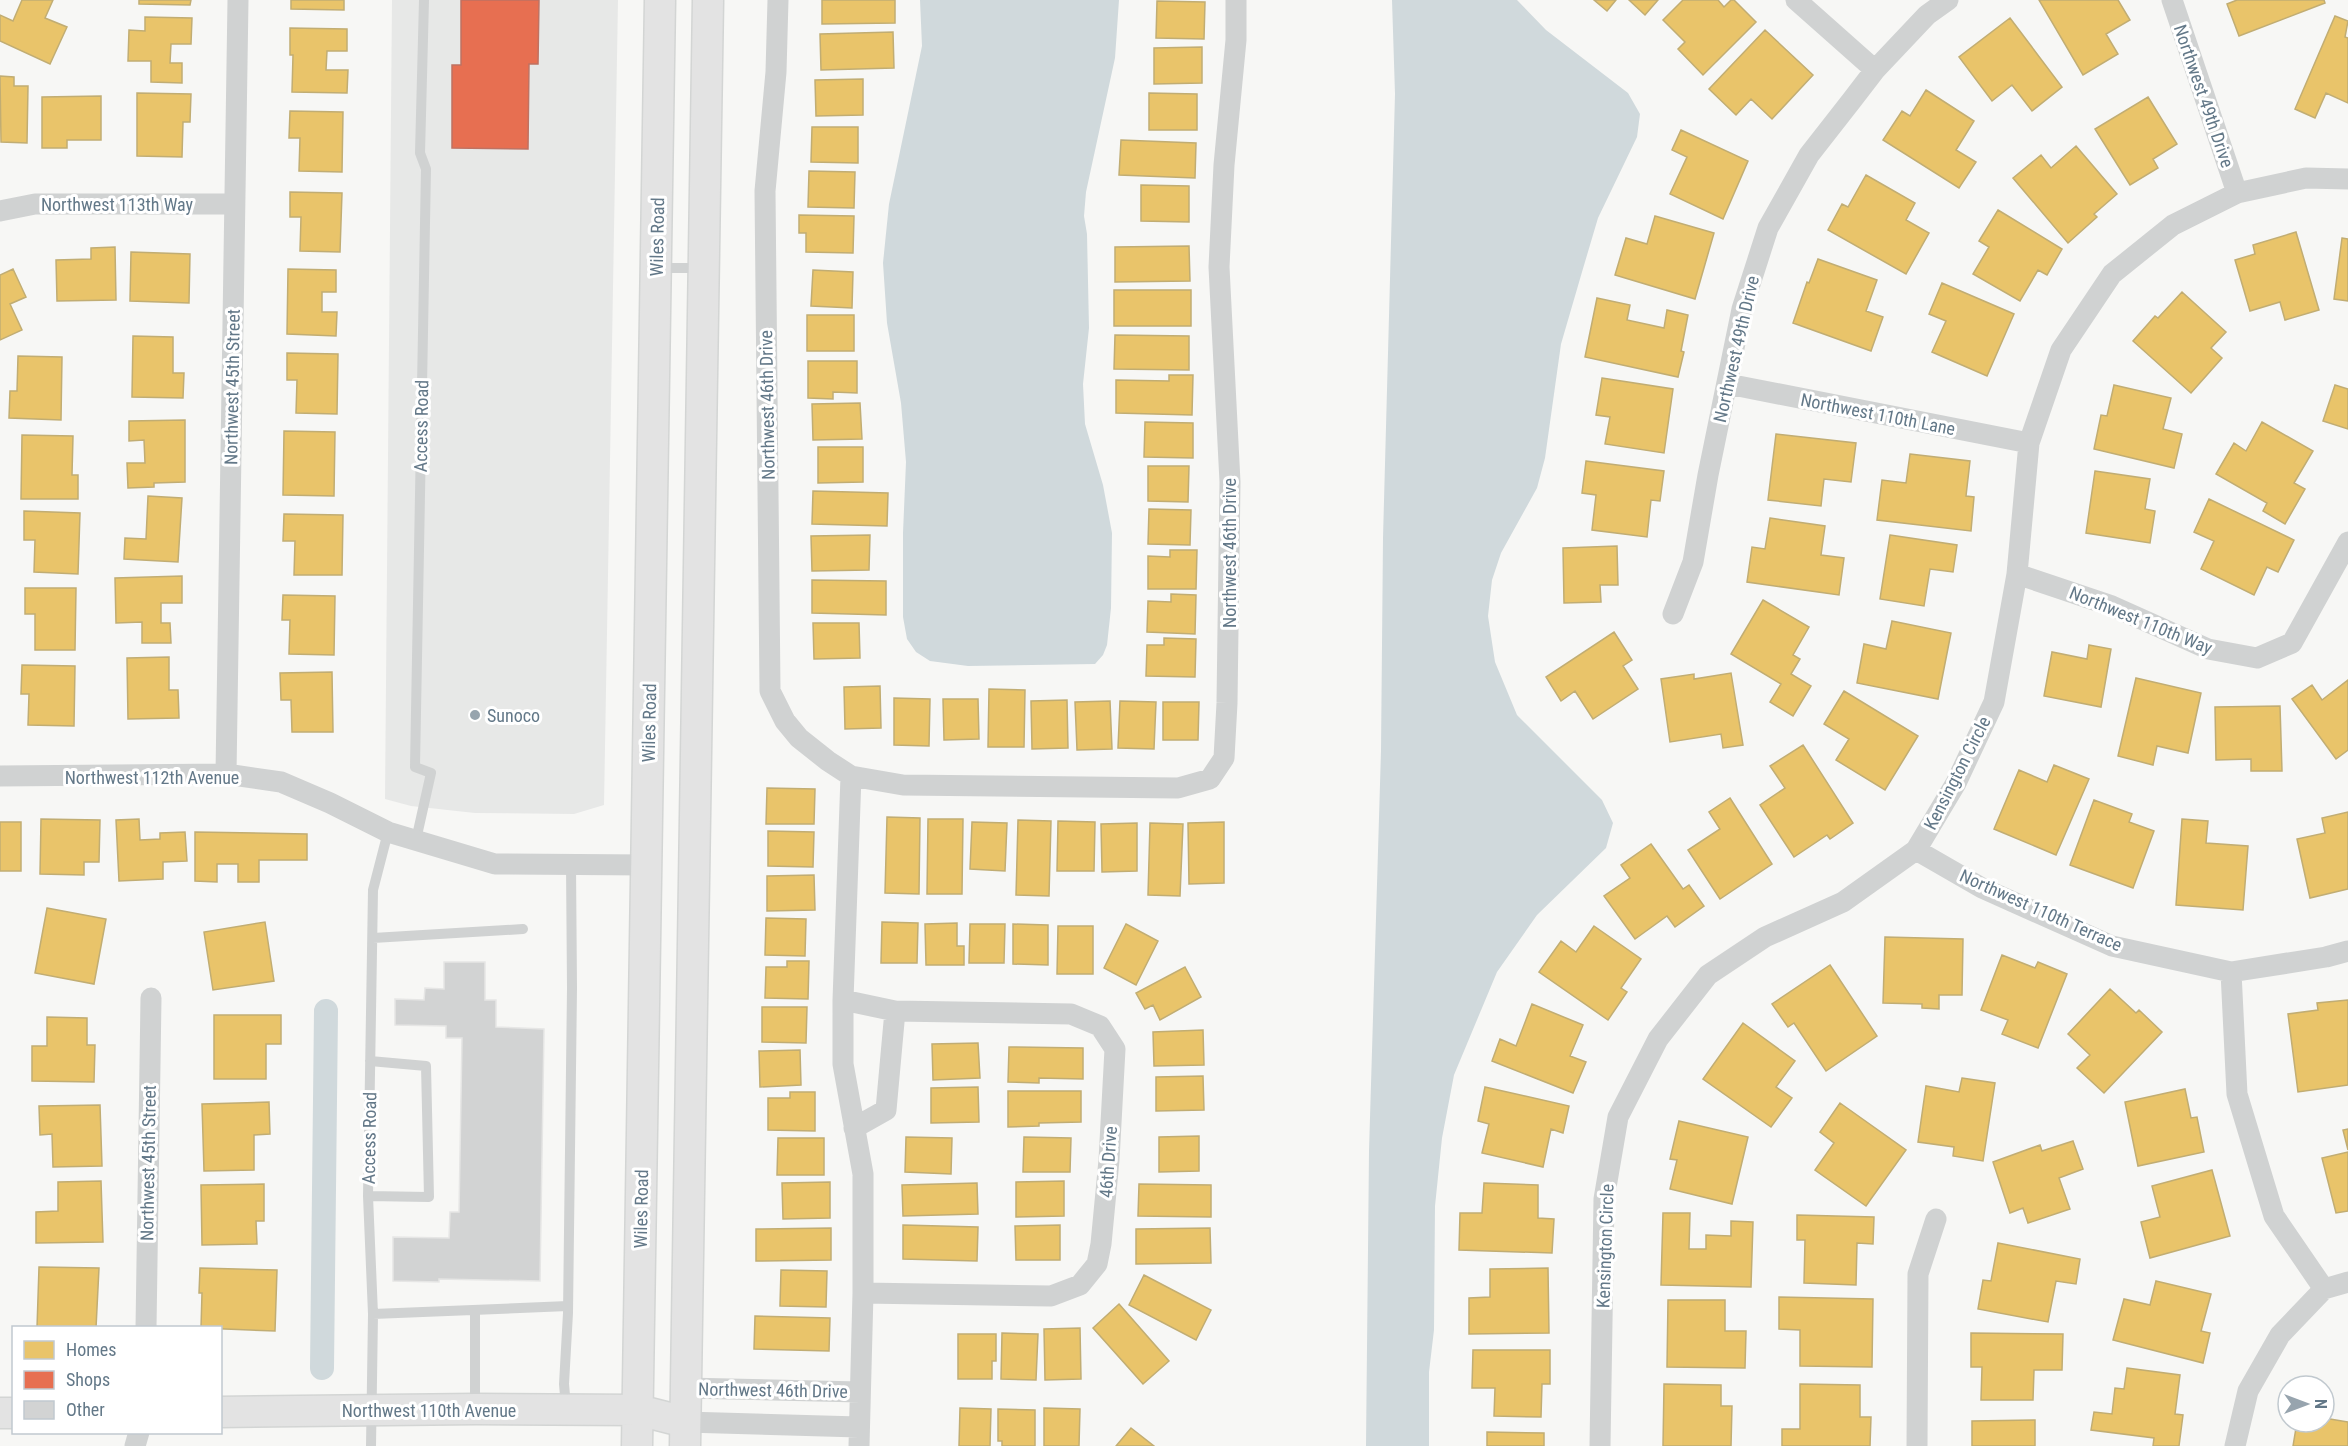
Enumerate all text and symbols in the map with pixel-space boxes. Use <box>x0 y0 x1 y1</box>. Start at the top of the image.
street label: Northwest 49th Drive <box>2170 22 2238 170</box>
street label: Northwest 113th Way <box>41 194 194 215</box>
street label: Wiles Road <box>646 197 668 277</box>
street label: Northwest 49th Drive <box>1709 274 1763 424</box>
street label: Northwest 45th Street <box>220 309 244 465</box>
street label: Northwest 46th Drive <box>755 330 779 480</box>
street label: Access Road <box>410 380 432 472</box>
street label: Northwest 110th Lane <box>1799 389 1957 439</box>
street label: Northwest 46th Drive <box>1219 478 1240 628</box>
street label: Northwest 110th Way <box>2067 582 2216 658</box>
street label: Wiles Road <box>638 683 660 763</box>
place label: Sunoco <box>487 705 540 726</box>
marker: Sunoco <box>468 708 482 722</box>
street label: Kensington Circle <box>1919 713 1995 833</box>
street label: Northwest 112th Avenue <box>65 767 239 788</box>
street label: Northwest 110th Terrace <box>1957 865 2125 955</box>
street label: Northwest 45th Street <box>136 1085 160 1241</box>
street label: Access Road <box>358 1092 380 1184</box>
street label: 46th Drive <box>1095 1125 1121 1199</box>
street label: Wiles Road <box>630 1169 652 1249</box>
street label: Kensington Circle <box>1592 1184 1618 1308</box>
legend <box>12 1326 222 1434</box>
text: Homes <box>66 1339 116 1360</box>
text: Shops <box>66 1369 110 1390</box>
north arrow <box>2276 1374 2336 1434</box>
street label: Northwest 46th Drive <box>698 1378 848 1402</box>
text: Other <box>66 1399 105 1420</box>
text: N <box>2311 1399 2330 1409</box>
street label: Northwest 110th Avenue <box>342 1400 516 1421</box>

